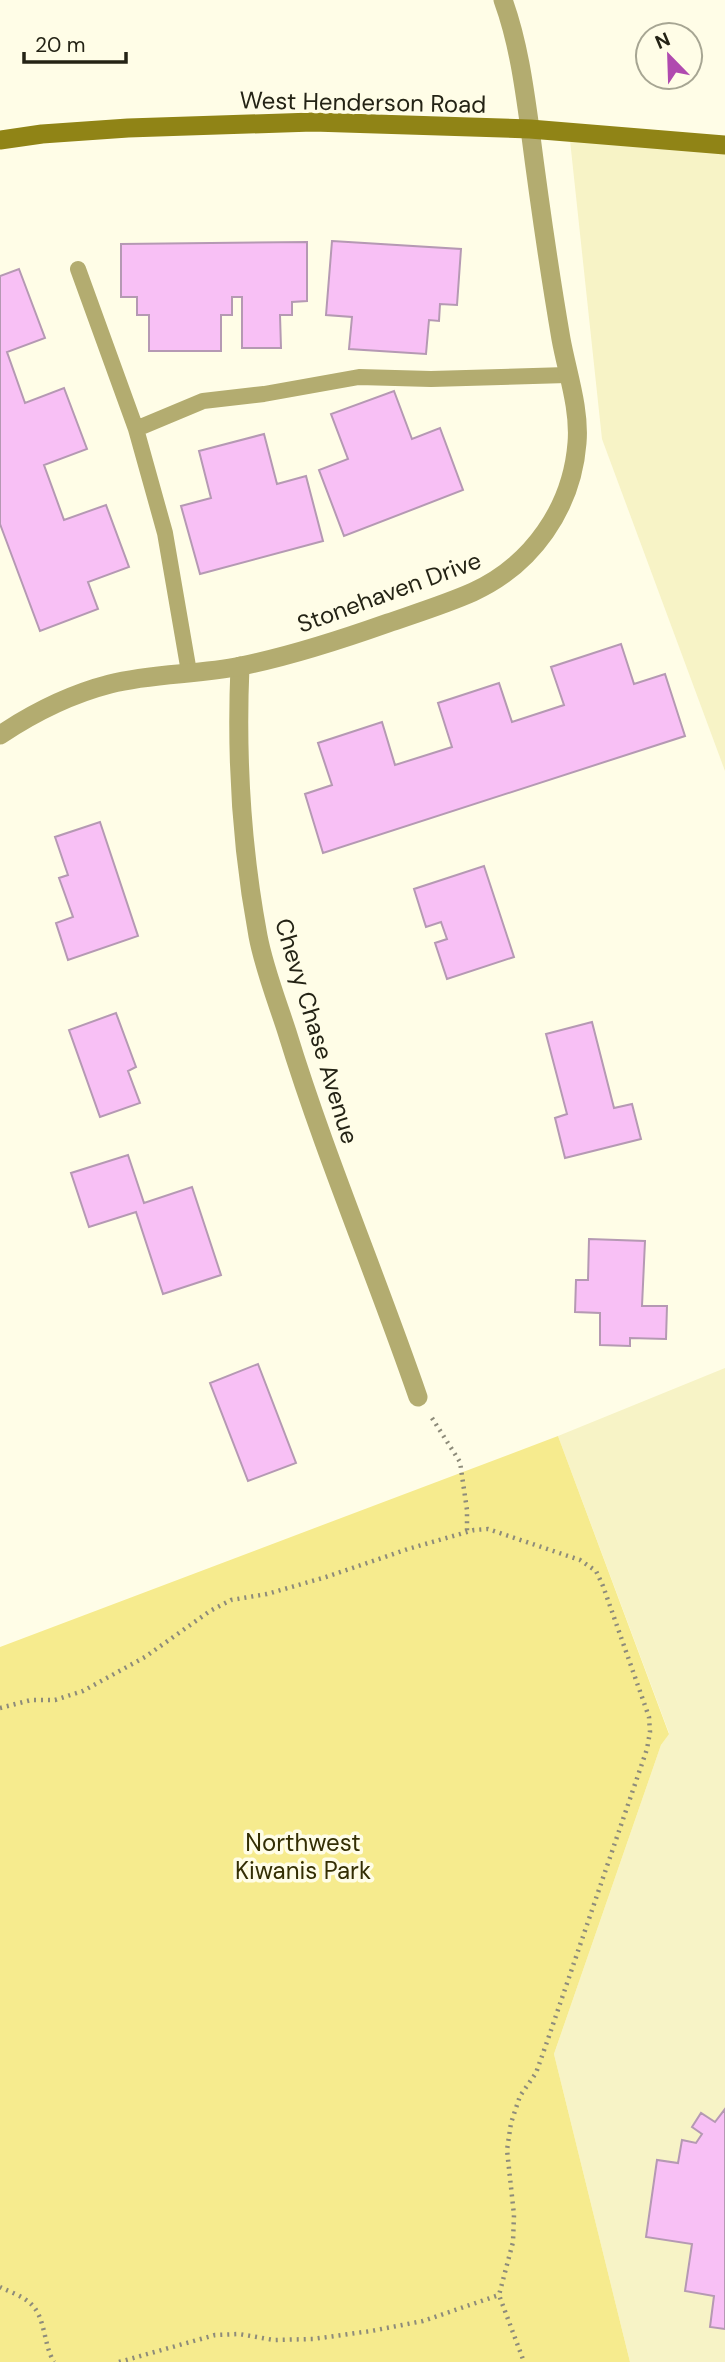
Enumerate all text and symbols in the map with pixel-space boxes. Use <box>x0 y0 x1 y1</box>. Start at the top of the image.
scale bar <box>24 21 126 65</box>
north arrow <box>634 21 704 91</box>
text: N <box>651 27 674 55</box>
text: 20 m <box>35 31 86 59</box>
street label: West Henderson Road <box>239 84 487 120</box>
street label: Stonehaven Drive <box>293 544 485 640</box>
street label: Chevy Chase Avenue <box>268 914 366 1148</box>
park label: Northwest Kiwanis Park <box>235 1827 371 1886</box>

